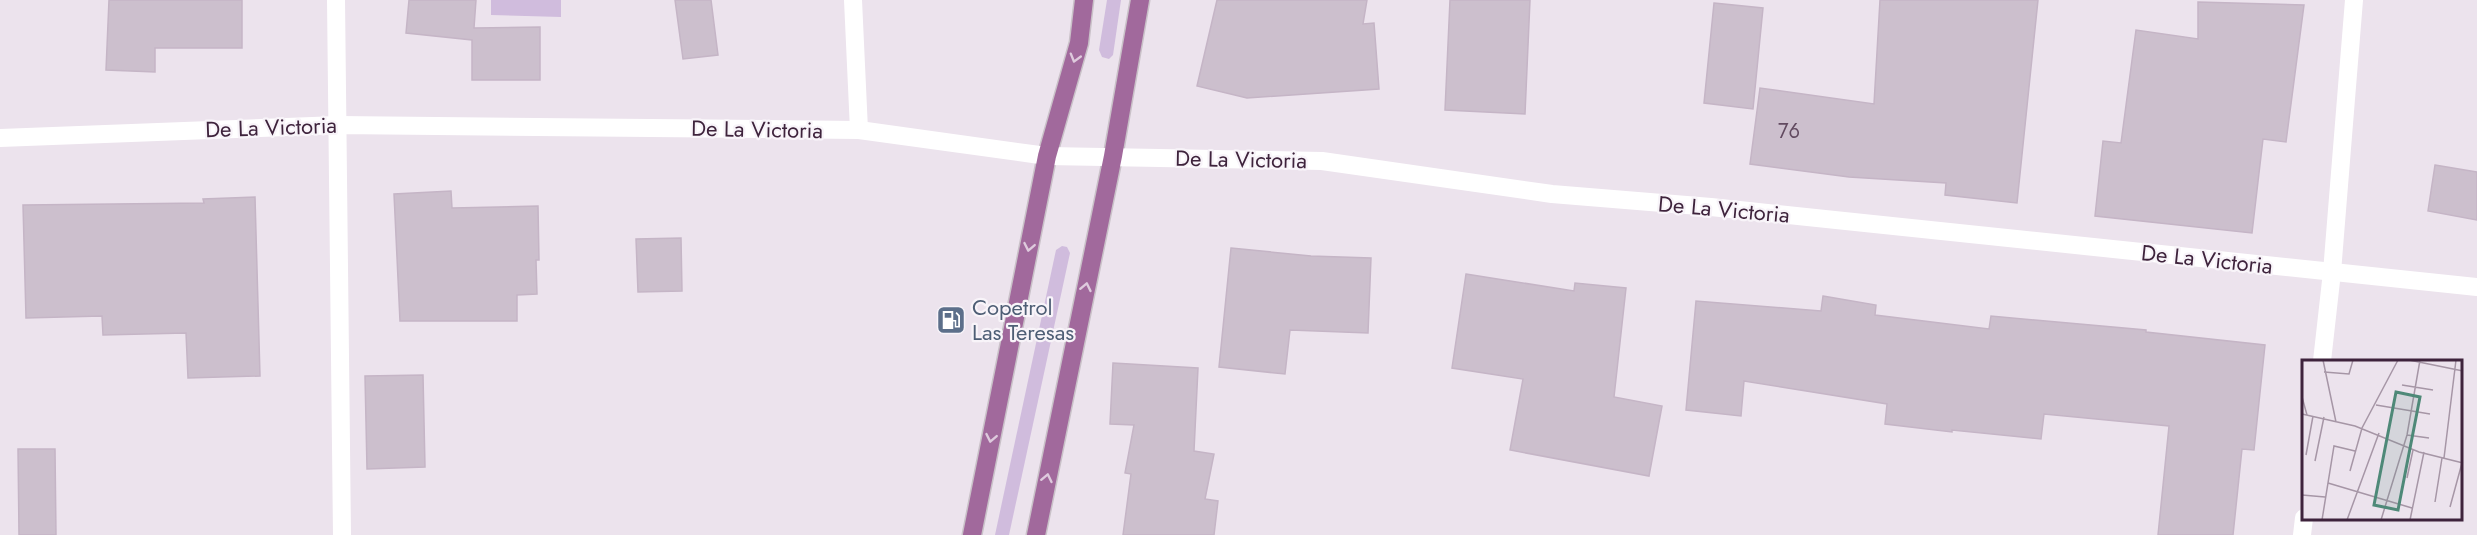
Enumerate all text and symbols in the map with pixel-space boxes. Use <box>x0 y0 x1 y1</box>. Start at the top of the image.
one-way arrow <box>1070 52 1082 63</box>
street label: De La Victoria <box>205 109 337 145</box>
street label: De La Victoria <box>691 112 823 146</box>
house number: 76 <box>1778 117 1800 146</box>
street label: De La Victoria <box>1175 142 1307 176</box>
street label: De La Victoria <box>1657 187 1791 231</box>
street label: De La Victoria <box>2140 236 2274 282</box>
one-way arrow <box>1023 242 1036 252</box>
one-way arrow <box>1079 282 1092 292</box>
place label: Copetrol Las Teresas <box>972 291 1074 348</box>
fuel station icon: Copetrol Las Teresas <box>935 304 967 336</box>
inset map <box>2302 360 2462 520</box>
one-way arrow <box>985 433 998 443</box>
one-way arrow <box>1040 473 1053 483</box>

